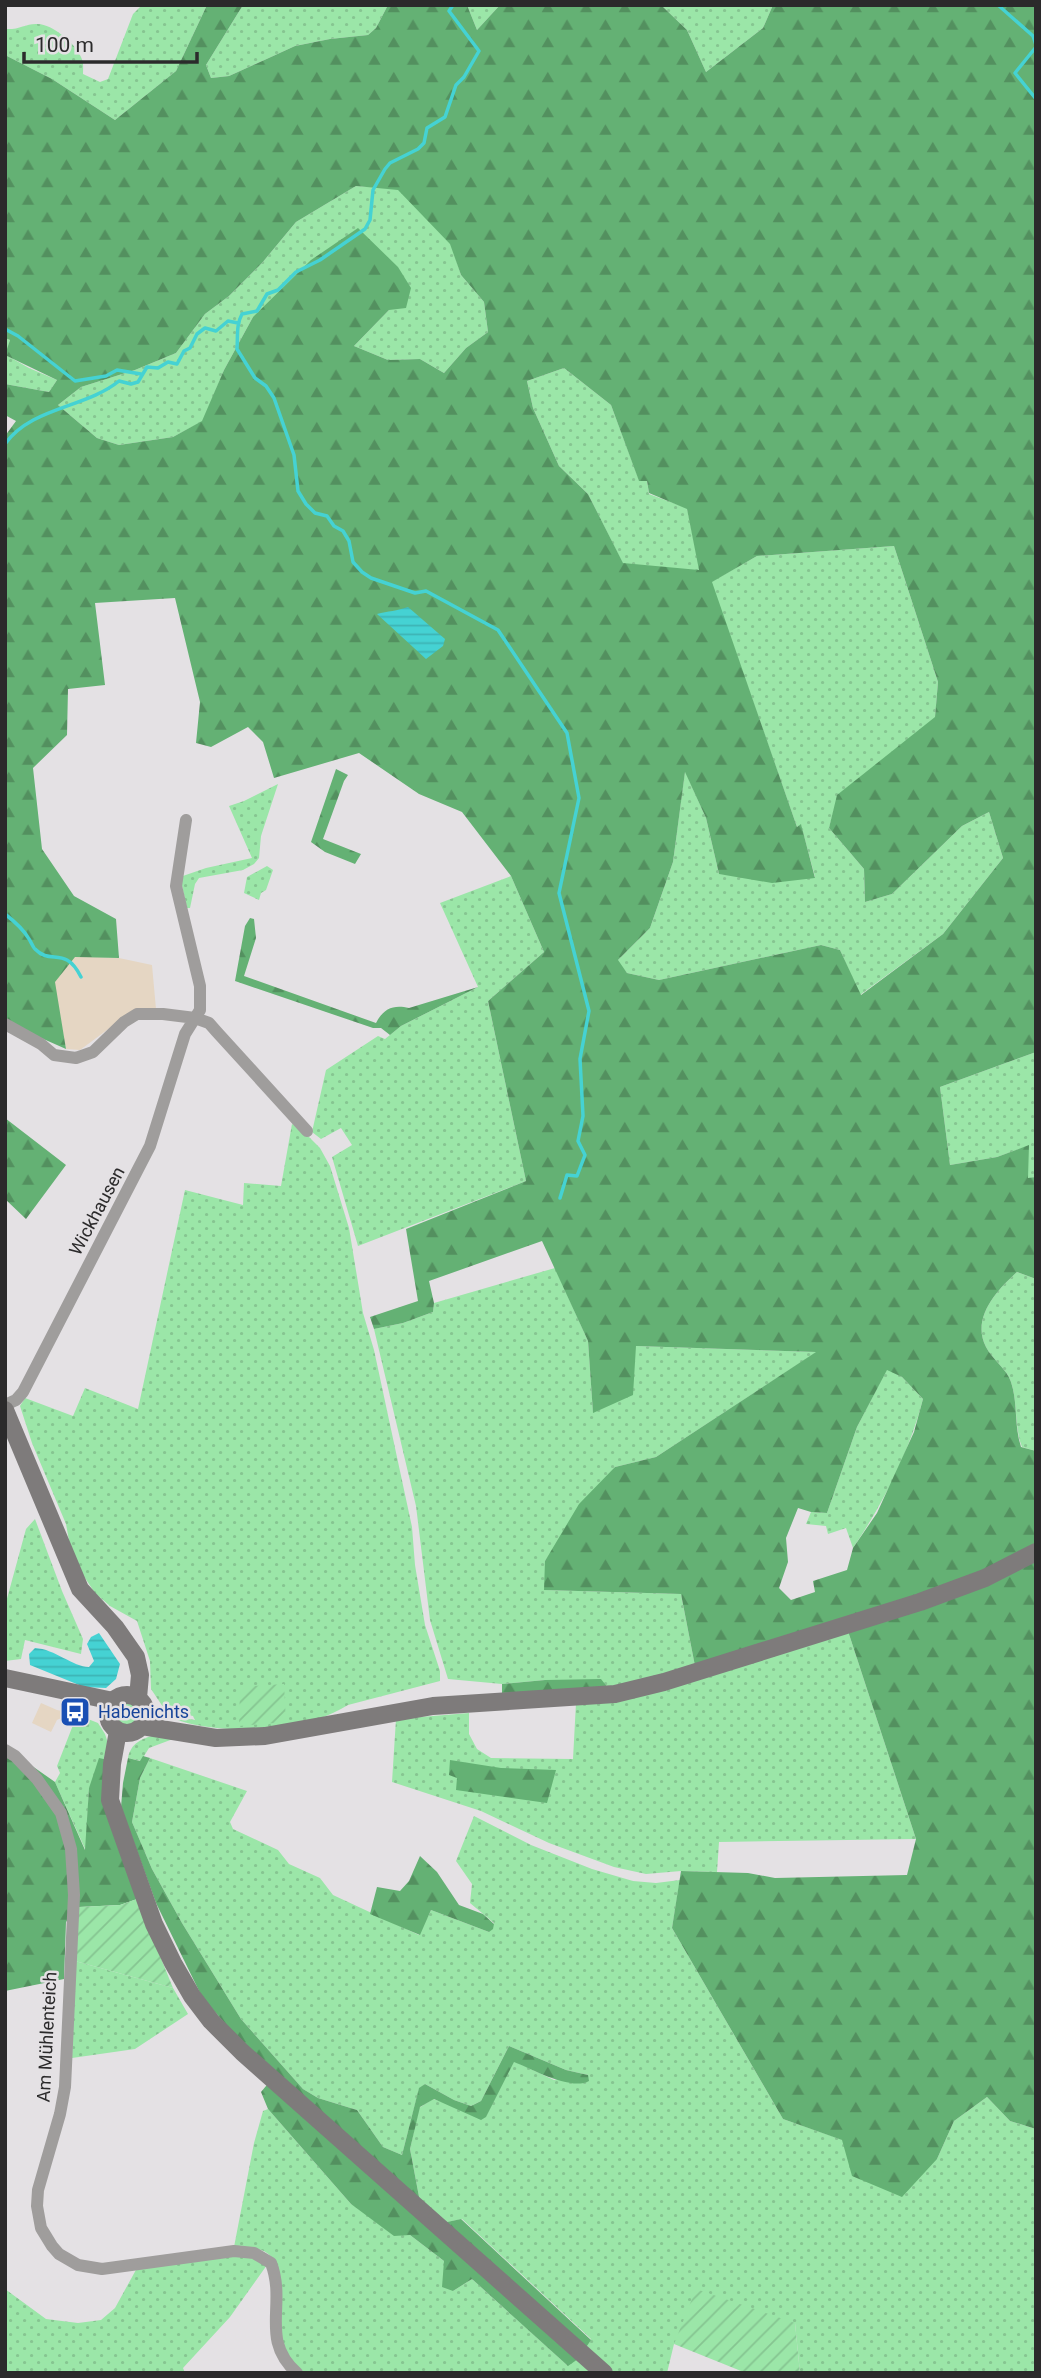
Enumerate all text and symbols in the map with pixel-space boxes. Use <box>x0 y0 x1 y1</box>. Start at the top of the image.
scale bar <box>24 21 198 65</box>
text: 100 m <box>35 33 94 57</box>
street label: Wickhausen <box>64 1163 129 1259</box>
bus stop icon: Habenichts <box>58 1695 92 1729</box>
place label: Habenichts <box>98 1701 189 1722</box>
street label: Am Mühlenteich <box>33 1971 60 2103</box>

